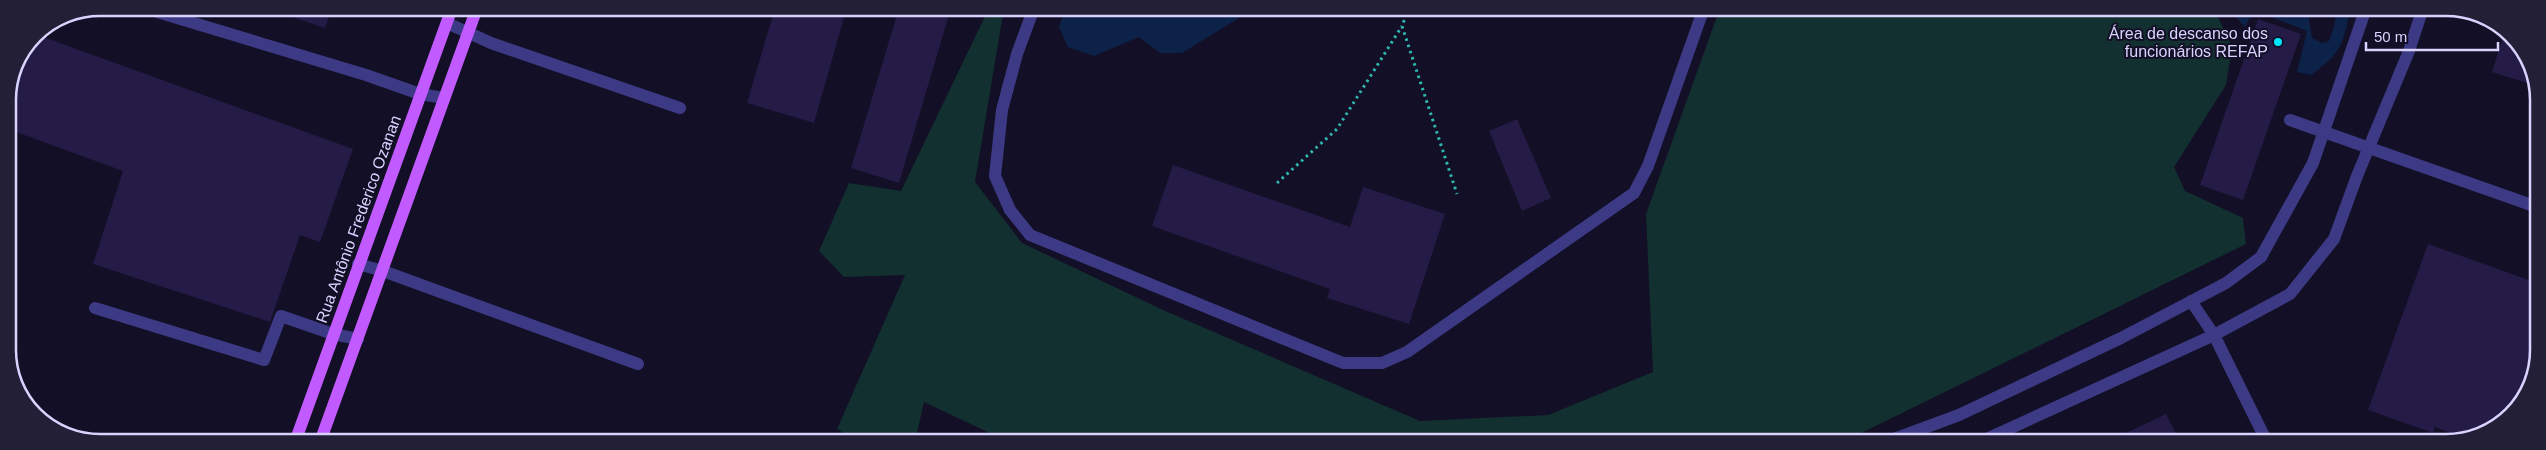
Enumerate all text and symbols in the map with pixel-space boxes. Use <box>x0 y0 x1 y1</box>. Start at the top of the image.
scale bar <box>2366 20 2498 52</box>
place label: Área de descanso dos funcionários REFAP <box>2109 24 2268 60</box>
text: 50 m <box>2374 28 2407 45</box>
marker: Área de descanso dos funcionários REFAP <box>2272 36 2284 48</box>
street label: Rua Antônio Frederico Ozanan <box>313 113 404 325</box>

